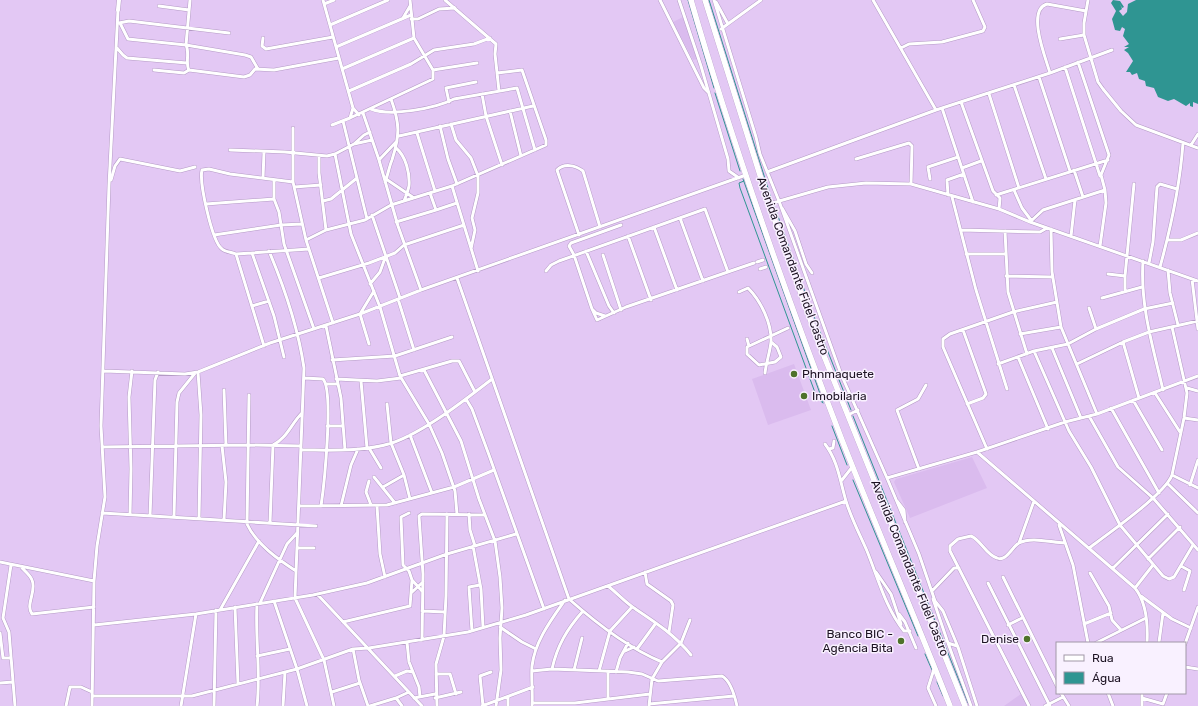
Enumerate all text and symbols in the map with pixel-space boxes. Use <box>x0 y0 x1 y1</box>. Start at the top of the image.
street label: Avenida Comandante Fidel Castro <box>754 175 832 357</box>
place label: Phnmaquete <box>802 367 874 381</box>
marker: Phnmaquete <box>789 369 799 379</box>
place label: Imobilaria <box>812 389 867 403</box>
marker: Imobilaria <box>799 391 809 401</box>
street label: Avenida Comandante Fidel Castro <box>868 478 952 658</box>
place label: Banco BIC - Agência Bita <box>823 627 893 655</box>
place label: Denise <box>981 632 1019 646</box>
marker: Denise <box>1022 634 1032 644</box>
marker: Banco BIC - Agência Bita <box>896 636 906 646</box>
legend <box>1056 642 1186 694</box>
text: Rua <box>1092 651 1114 665</box>
text: Água <box>1092 671 1121 685</box>

